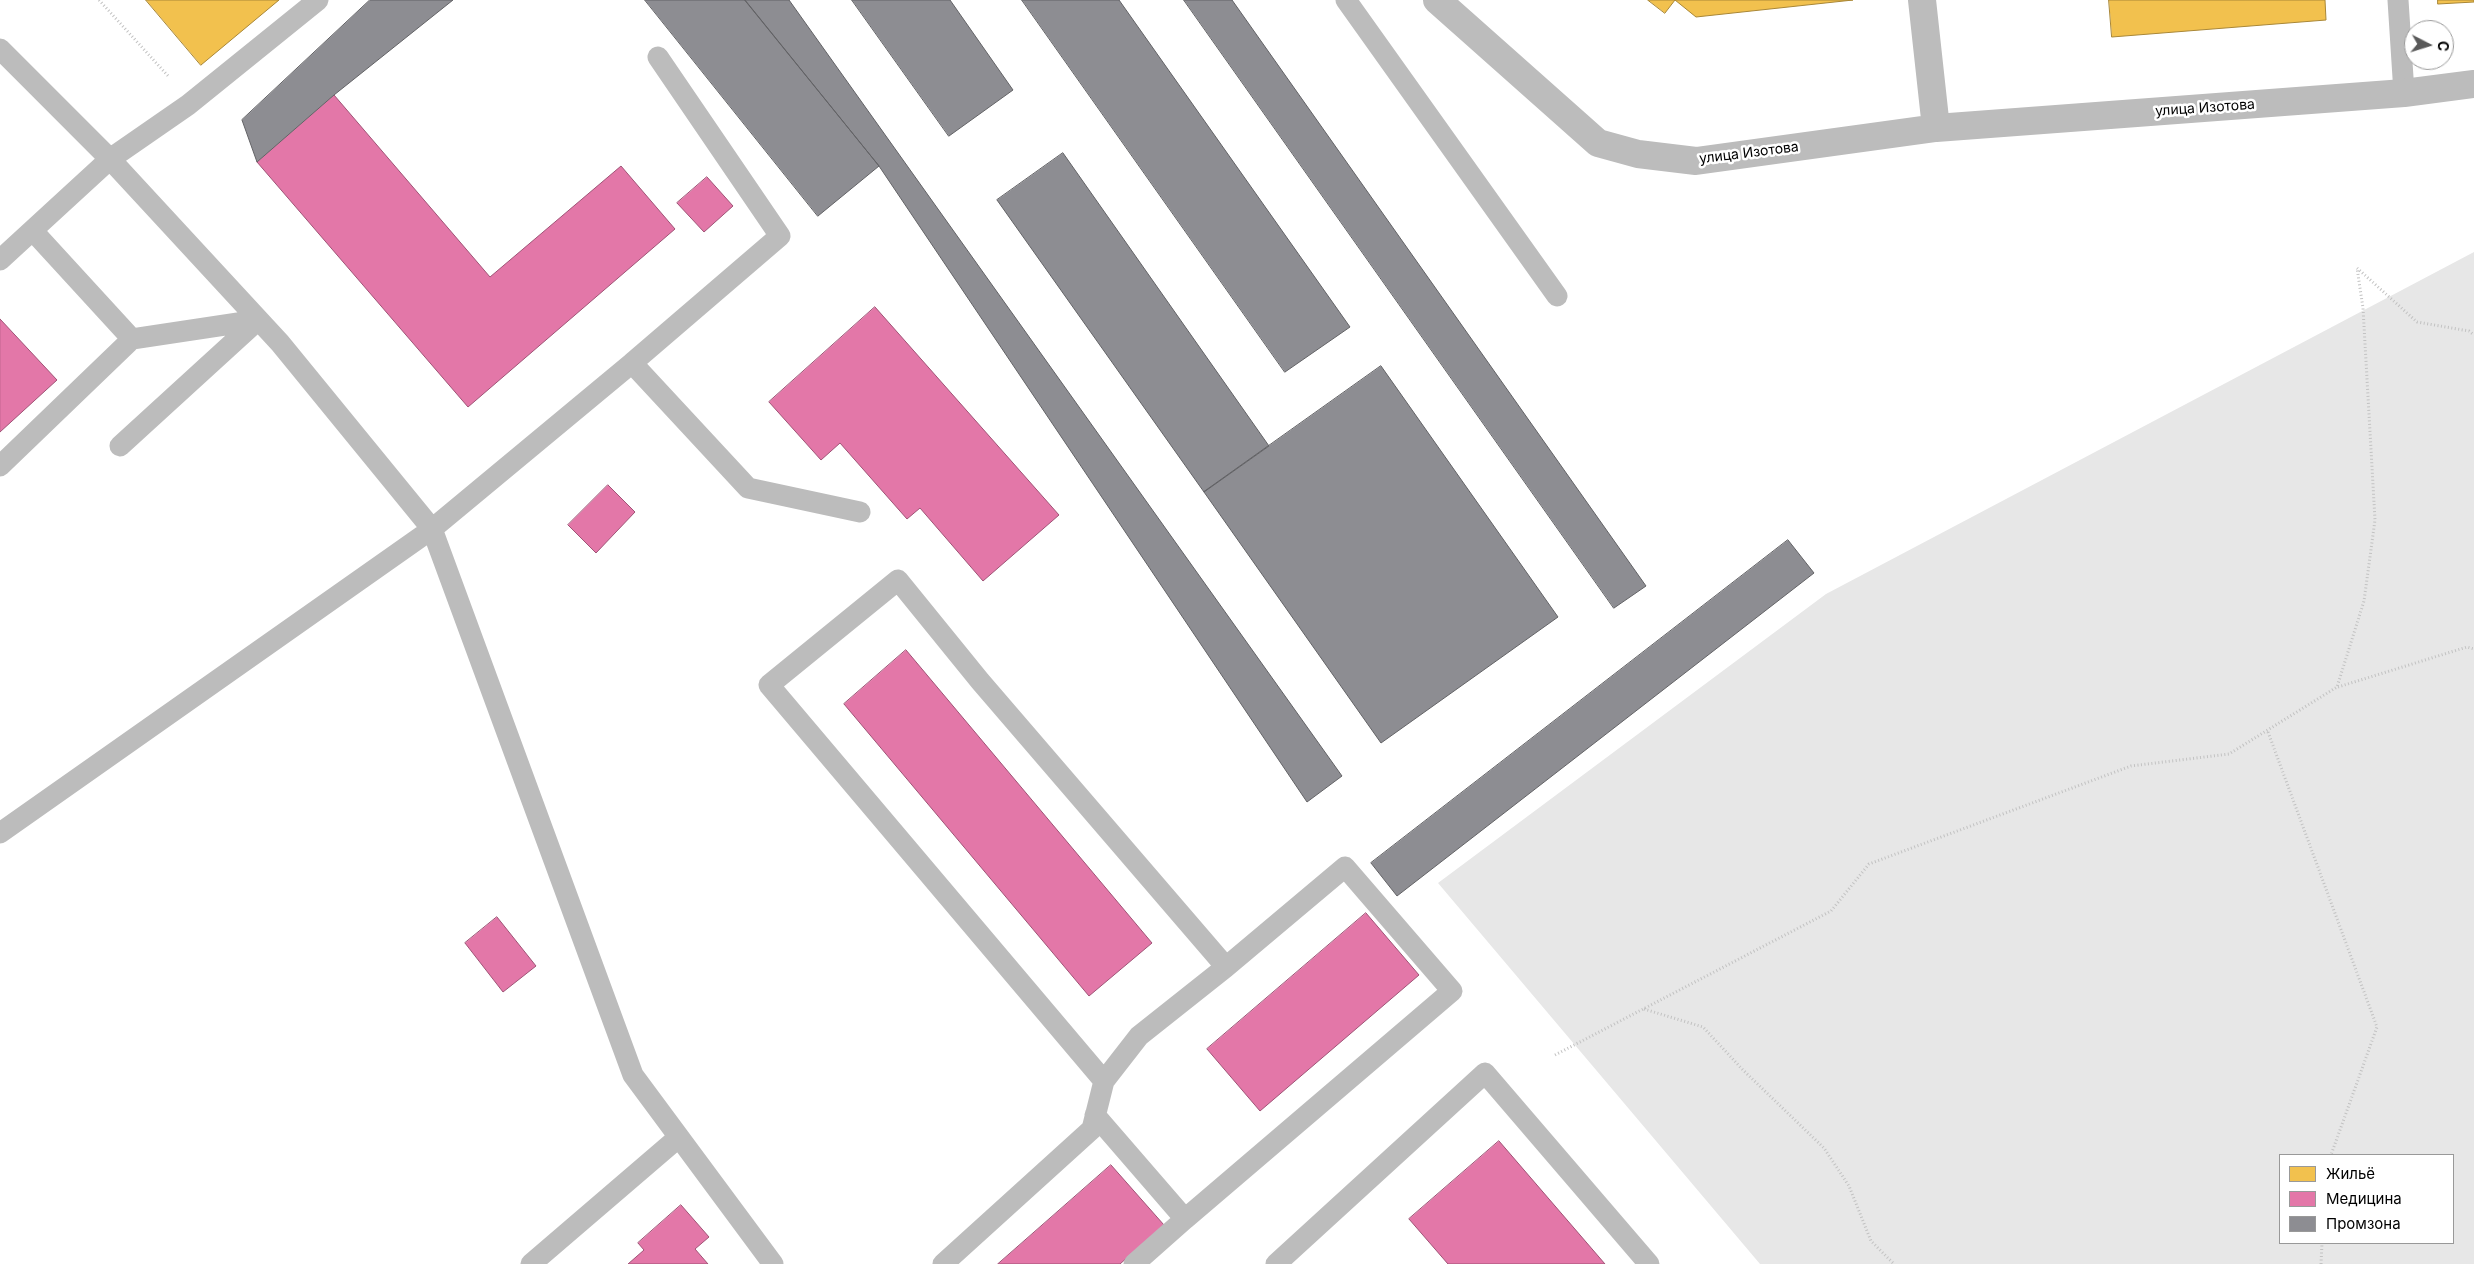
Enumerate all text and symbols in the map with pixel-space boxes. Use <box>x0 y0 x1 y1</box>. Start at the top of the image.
north arrow <box>2404 20 2454 70</box>
text: С <box>2435 40 2452 52</box>
street label: улица Изотова <box>2155 96 2255 120</box>
street label: улица Изотова <box>1698 139 1800 167</box>
legend <box>2279 1154 2454 1244</box>
text: Жильё <box>2326 1164 2375 1183</box>
text: Медицина <box>2326 1189 2402 1208</box>
text: Промзона <box>2326 1214 2401 1233</box>

